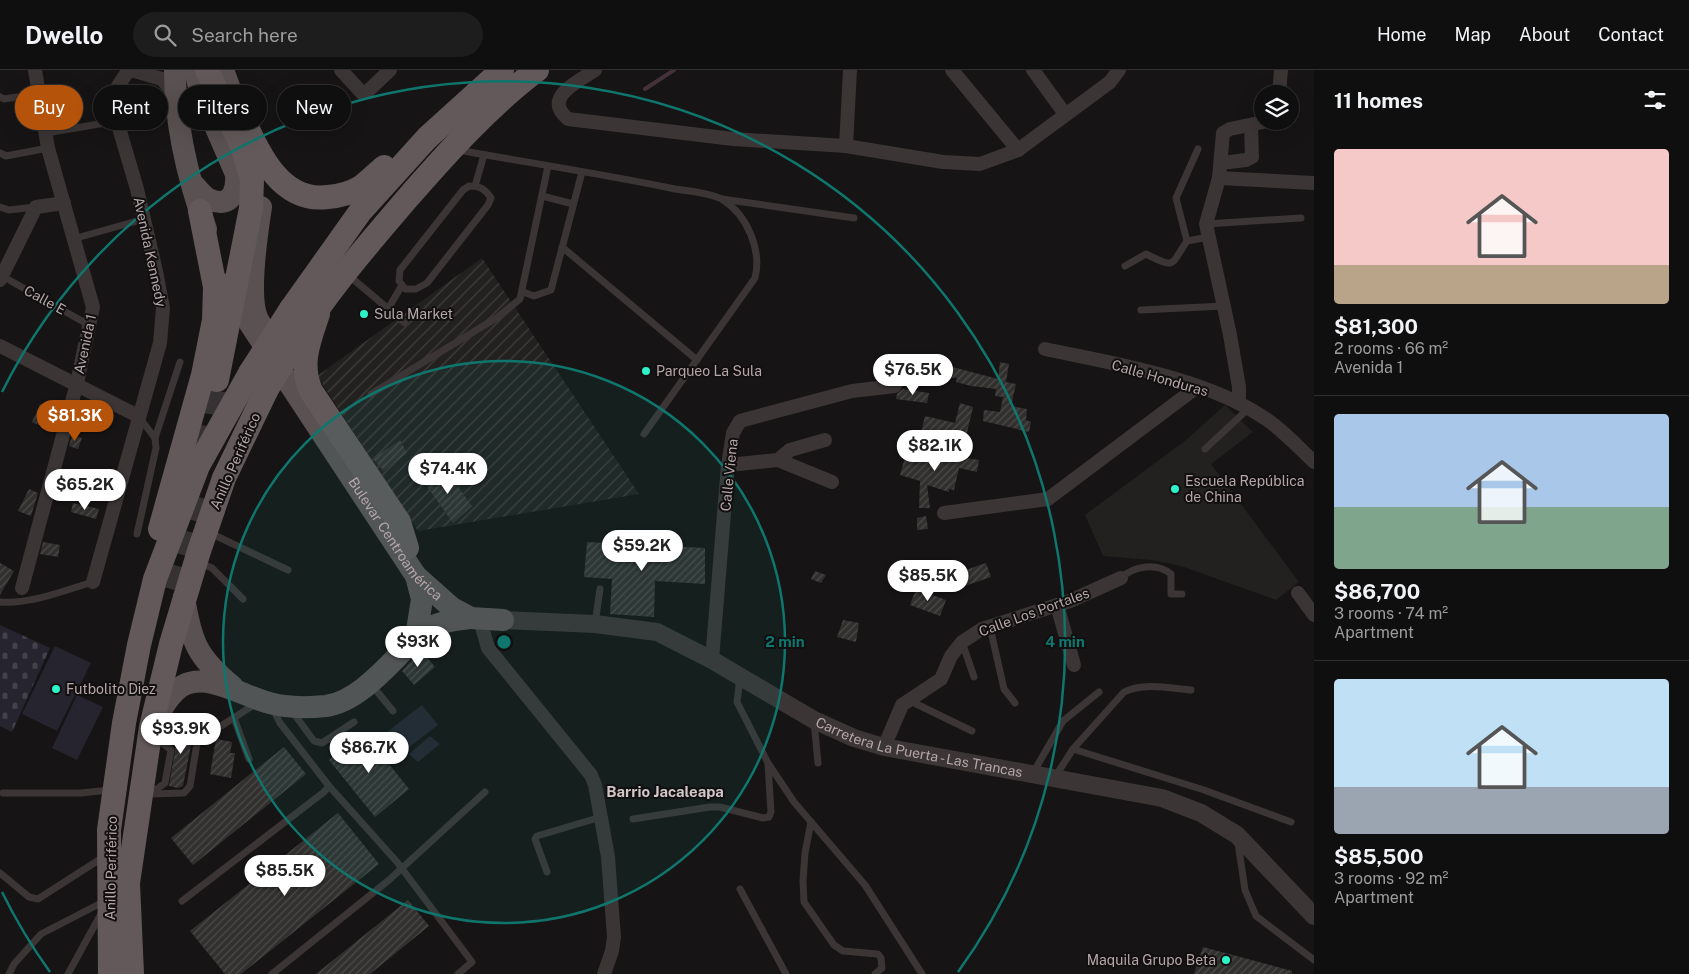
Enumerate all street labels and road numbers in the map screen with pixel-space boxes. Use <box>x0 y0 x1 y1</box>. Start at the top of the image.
street label: Avenida Kennedy <box>131 196 170 309</box>
street label: Calle E <box>21 282 69 318</box>
street label: Avenida 1 <box>71 313 99 375</box>
street label: Calle Honduras <box>1110 357 1210 399</box>
street label: Anillo Periférico <box>207 410 264 512</box>
street label: Calle Viena <box>717 438 741 512</box>
street label: Bulevar Centroamérica <box>345 474 446 604</box>
street label: Calle Los Portales <box>977 585 1091 639</box>
street label: Carretera La Puerta - Las Trancas <box>813 714 1024 780</box>
street label: Anillo Periférico <box>102 816 120 920</box>

